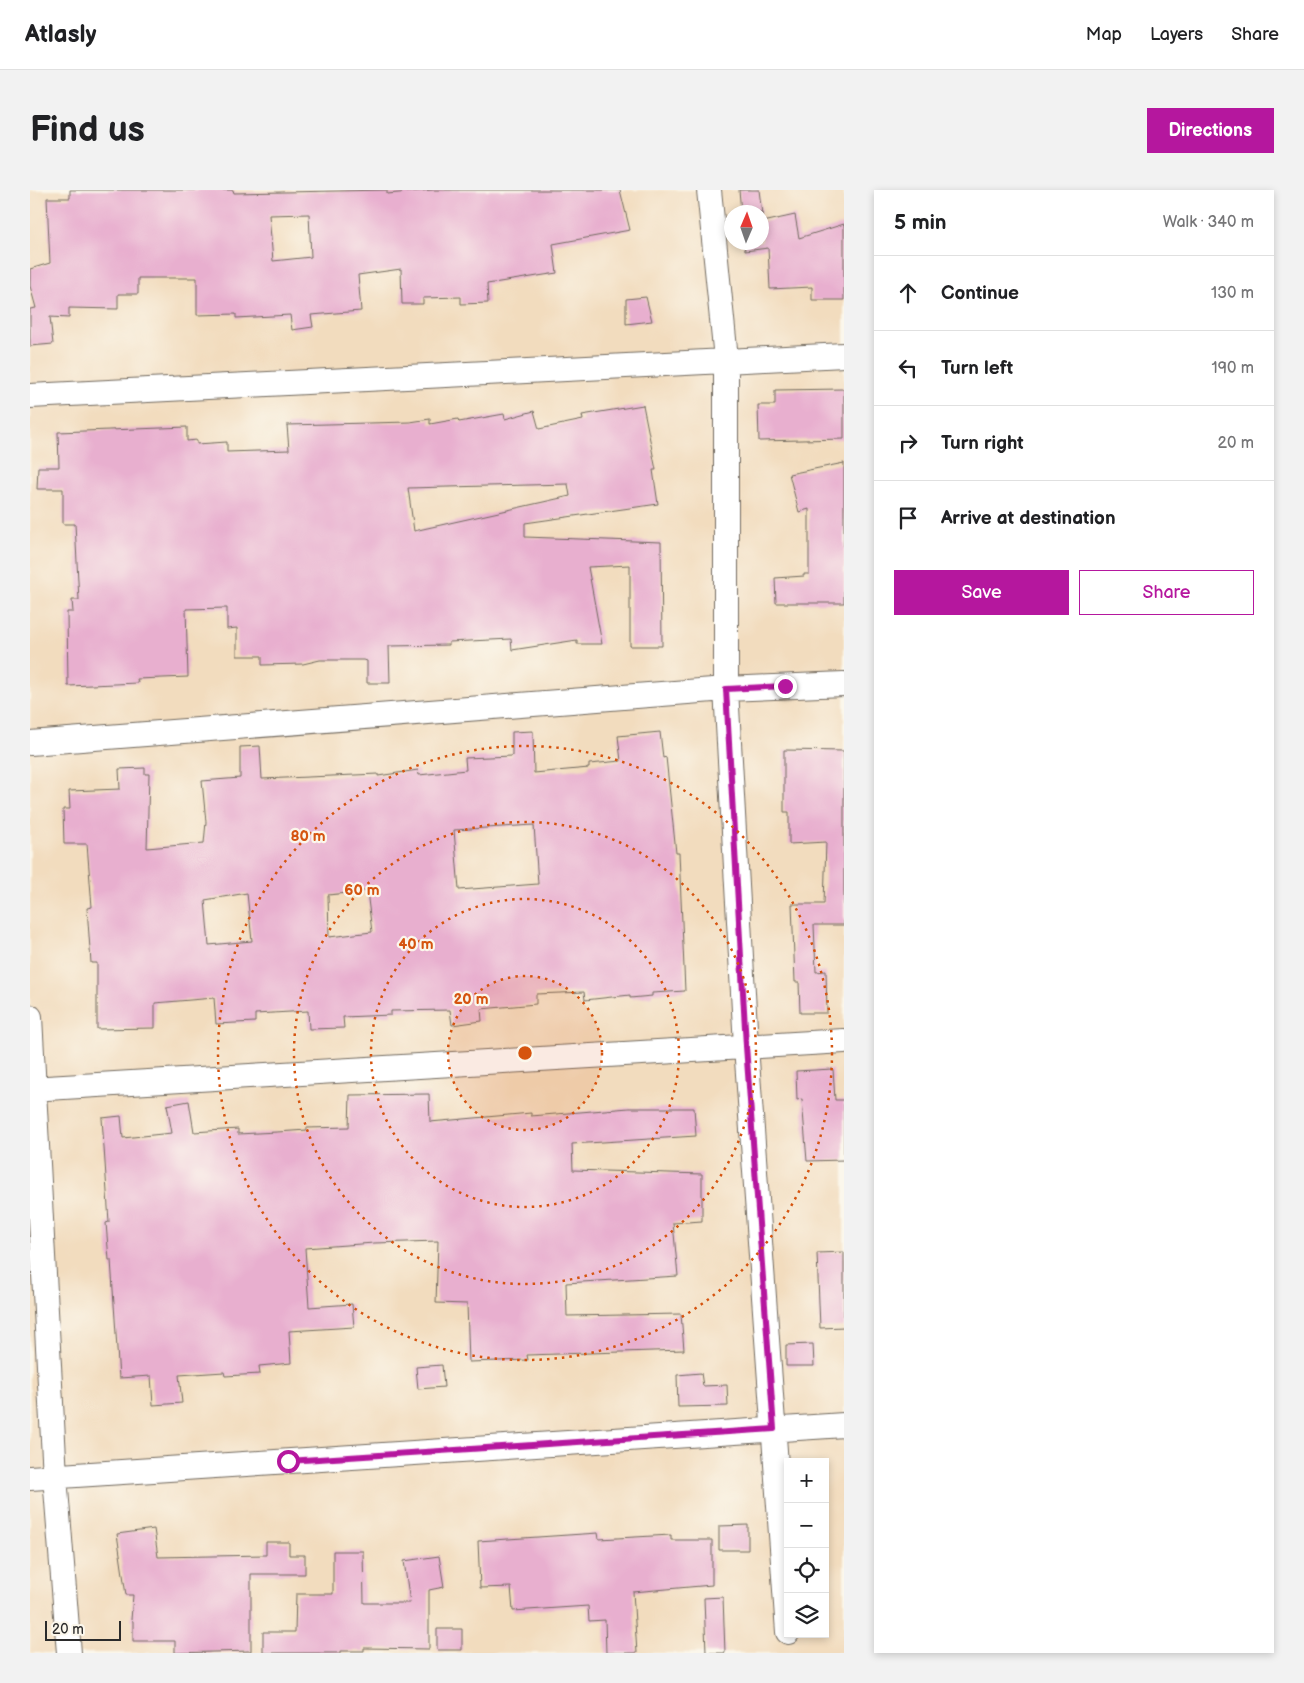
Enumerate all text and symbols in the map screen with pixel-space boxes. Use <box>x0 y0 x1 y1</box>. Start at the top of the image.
text: Atlasly <box>25 20 96 49</box>
text: Map <box>1086 24 1122 45</box>
text: Layers <box>1150 24 1203 45</box>
text: Share <box>1231 24 1279 45</box>
button: Directions <box>1147 108 1274 153</box>
text: Find us <box>30 109 145 152</box>
north arrow <box>724 205 769 250</box>
text: 5 min <box>894 210 947 235</box>
text: Walk · 340 m <box>1163 213 1254 232</box>
icon: ahead <box>894 279 922 307</box>
text: Continue <box>941 282 1019 305</box>
text: 130 m <box>1211 284 1254 303</box>
icon: left <box>894 354 922 382</box>
text: Turn left <box>941 357 1013 380</box>
text: 190 m <box>1212 359 1254 378</box>
icon: right <box>894 429 922 457</box>
text: Turn right <box>941 432 1024 455</box>
text: 20 m <box>1218 434 1254 453</box>
icon: arrive <box>894 504 922 532</box>
text: Arrive at destination <box>941 507 1116 530</box>
button: Save <box>894 570 1069 615</box>
button: Share <box>1079 570 1254 615</box>
route end <box>774 675 797 698</box>
text: 80 m <box>290 827 326 846</box>
text: 60 m <box>344 881 380 900</box>
text: 40 m <box>398 935 434 954</box>
text: 20 m <box>454 990 489 1009</box>
centre of rings <box>516 1044 534 1062</box>
route start <box>277 1450 300 1473</box>
map controls <box>784 1458 829 1638</box>
button: + <box>784 1458 829 1503</box>
button: − <box>784 1503 829 1548</box>
button: locate <box>784 1548 829 1593</box>
button: layers <box>784 1593 829 1638</box>
scale bar <box>45 1618 121 1641</box>
text: 20 m <box>52 1621 84 1638</box>

